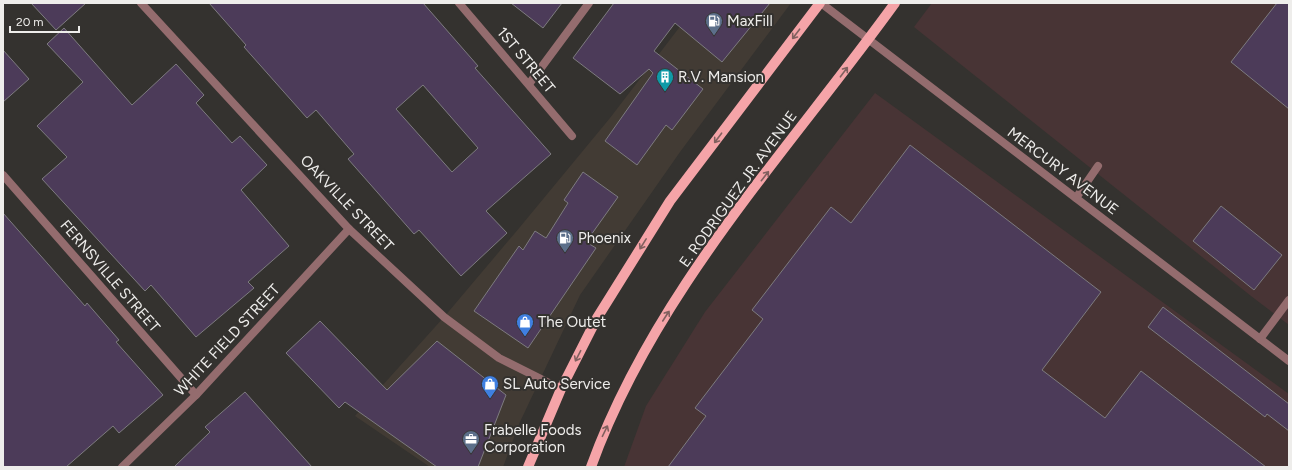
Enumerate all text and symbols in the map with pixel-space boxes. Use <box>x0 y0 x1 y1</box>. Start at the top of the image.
scale bar <box>10 8 79 34</box>
fuel station icon: MaxFill <box>704 11 724 36</box>
place label: MaxFill <box>727 12 773 30</box>
text: 20 m <box>16 15 44 29</box>
street label: 1ST STREET <box>493 23 559 97</box>
one-way arrow <box>792 29 801 40</box>
building icon: R.V. Mansion <box>655 67 675 92</box>
one-way arrow <box>840 67 848 78</box>
place label: R.V. Mansion <box>678 68 764 86</box>
street label: E. RODRIGUEZ JR. AVENUE <box>675 107 801 271</box>
street label: MERCURY AVENUE <box>1004 123 1122 219</box>
one-way arrow <box>714 132 722 143</box>
street label: OAKVILLE STREET <box>297 151 398 255</box>
one-way arrow <box>761 170 769 181</box>
street label: FERNSVILLE STREET <box>56 216 164 336</box>
fuel station icon: Phoenix <box>555 228 575 253</box>
place label: Phoenix <box>578 229 631 247</box>
one-way arrow <box>639 238 647 250</box>
street label: WHITE FIELD STREET <box>170 280 284 400</box>
one-way arrow <box>662 311 670 322</box>
shop icon: The Outet <box>515 312 535 337</box>
place label: The Outet <box>538 313 606 331</box>
one-way arrow <box>574 350 581 362</box>
shop icon: SL Auto Service <box>480 374 500 399</box>
place label: SL Auto Service <box>503 375 610 393</box>
place label: Frabelle Foods Corporation <box>484 421 581 456</box>
one-way arrow <box>602 425 609 437</box>
office icon: Frabelle Foods Corporation <box>461 429 481 454</box>

